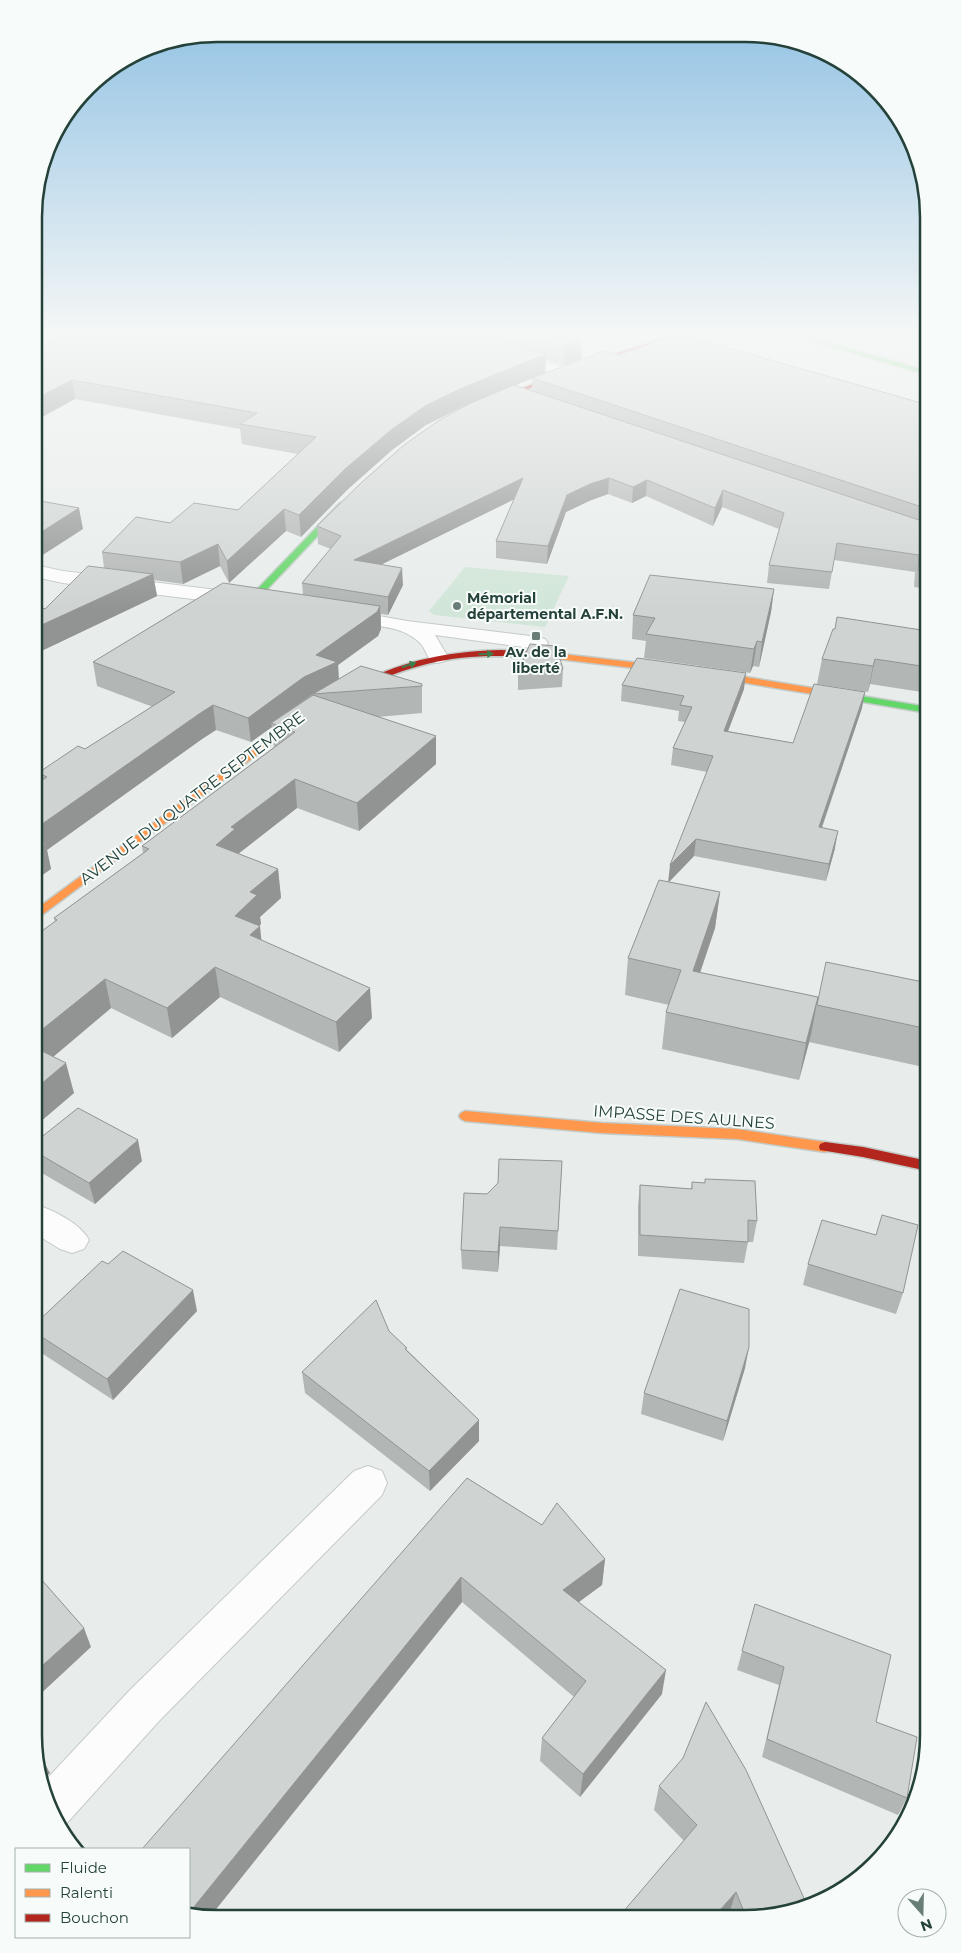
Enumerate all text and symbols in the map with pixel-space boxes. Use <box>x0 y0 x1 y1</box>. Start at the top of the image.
place label: Mémorial départemental A.F.N. <box>467 589 623 623</box>
marker: Mémorial départemental A.F.N. <box>451 600 463 612</box>
marker: Av. de la liberté <box>530 630 542 642</box>
place label: Av. de la liberté <box>504 643 567 677</box>
one-way arrow <box>479 650 495 658</box>
one-way arrow <box>402 661 417 669</box>
street label: AVENUE DU QUATRE SEPTEMBRE <box>76 707 308 889</box>
street label: IMPASSE DES AULNES <box>593 1101 775 1133</box>
legend <box>15 1848 190 1938</box>
text: Fluide <box>60 1858 107 1877</box>
text: Ralenti <box>60 1883 113 1902</box>
north arrow <box>897 1888 947 1938</box>
text: Bouchon <box>60 1908 129 1927</box>
text: N <box>918 1915 935 1936</box>

